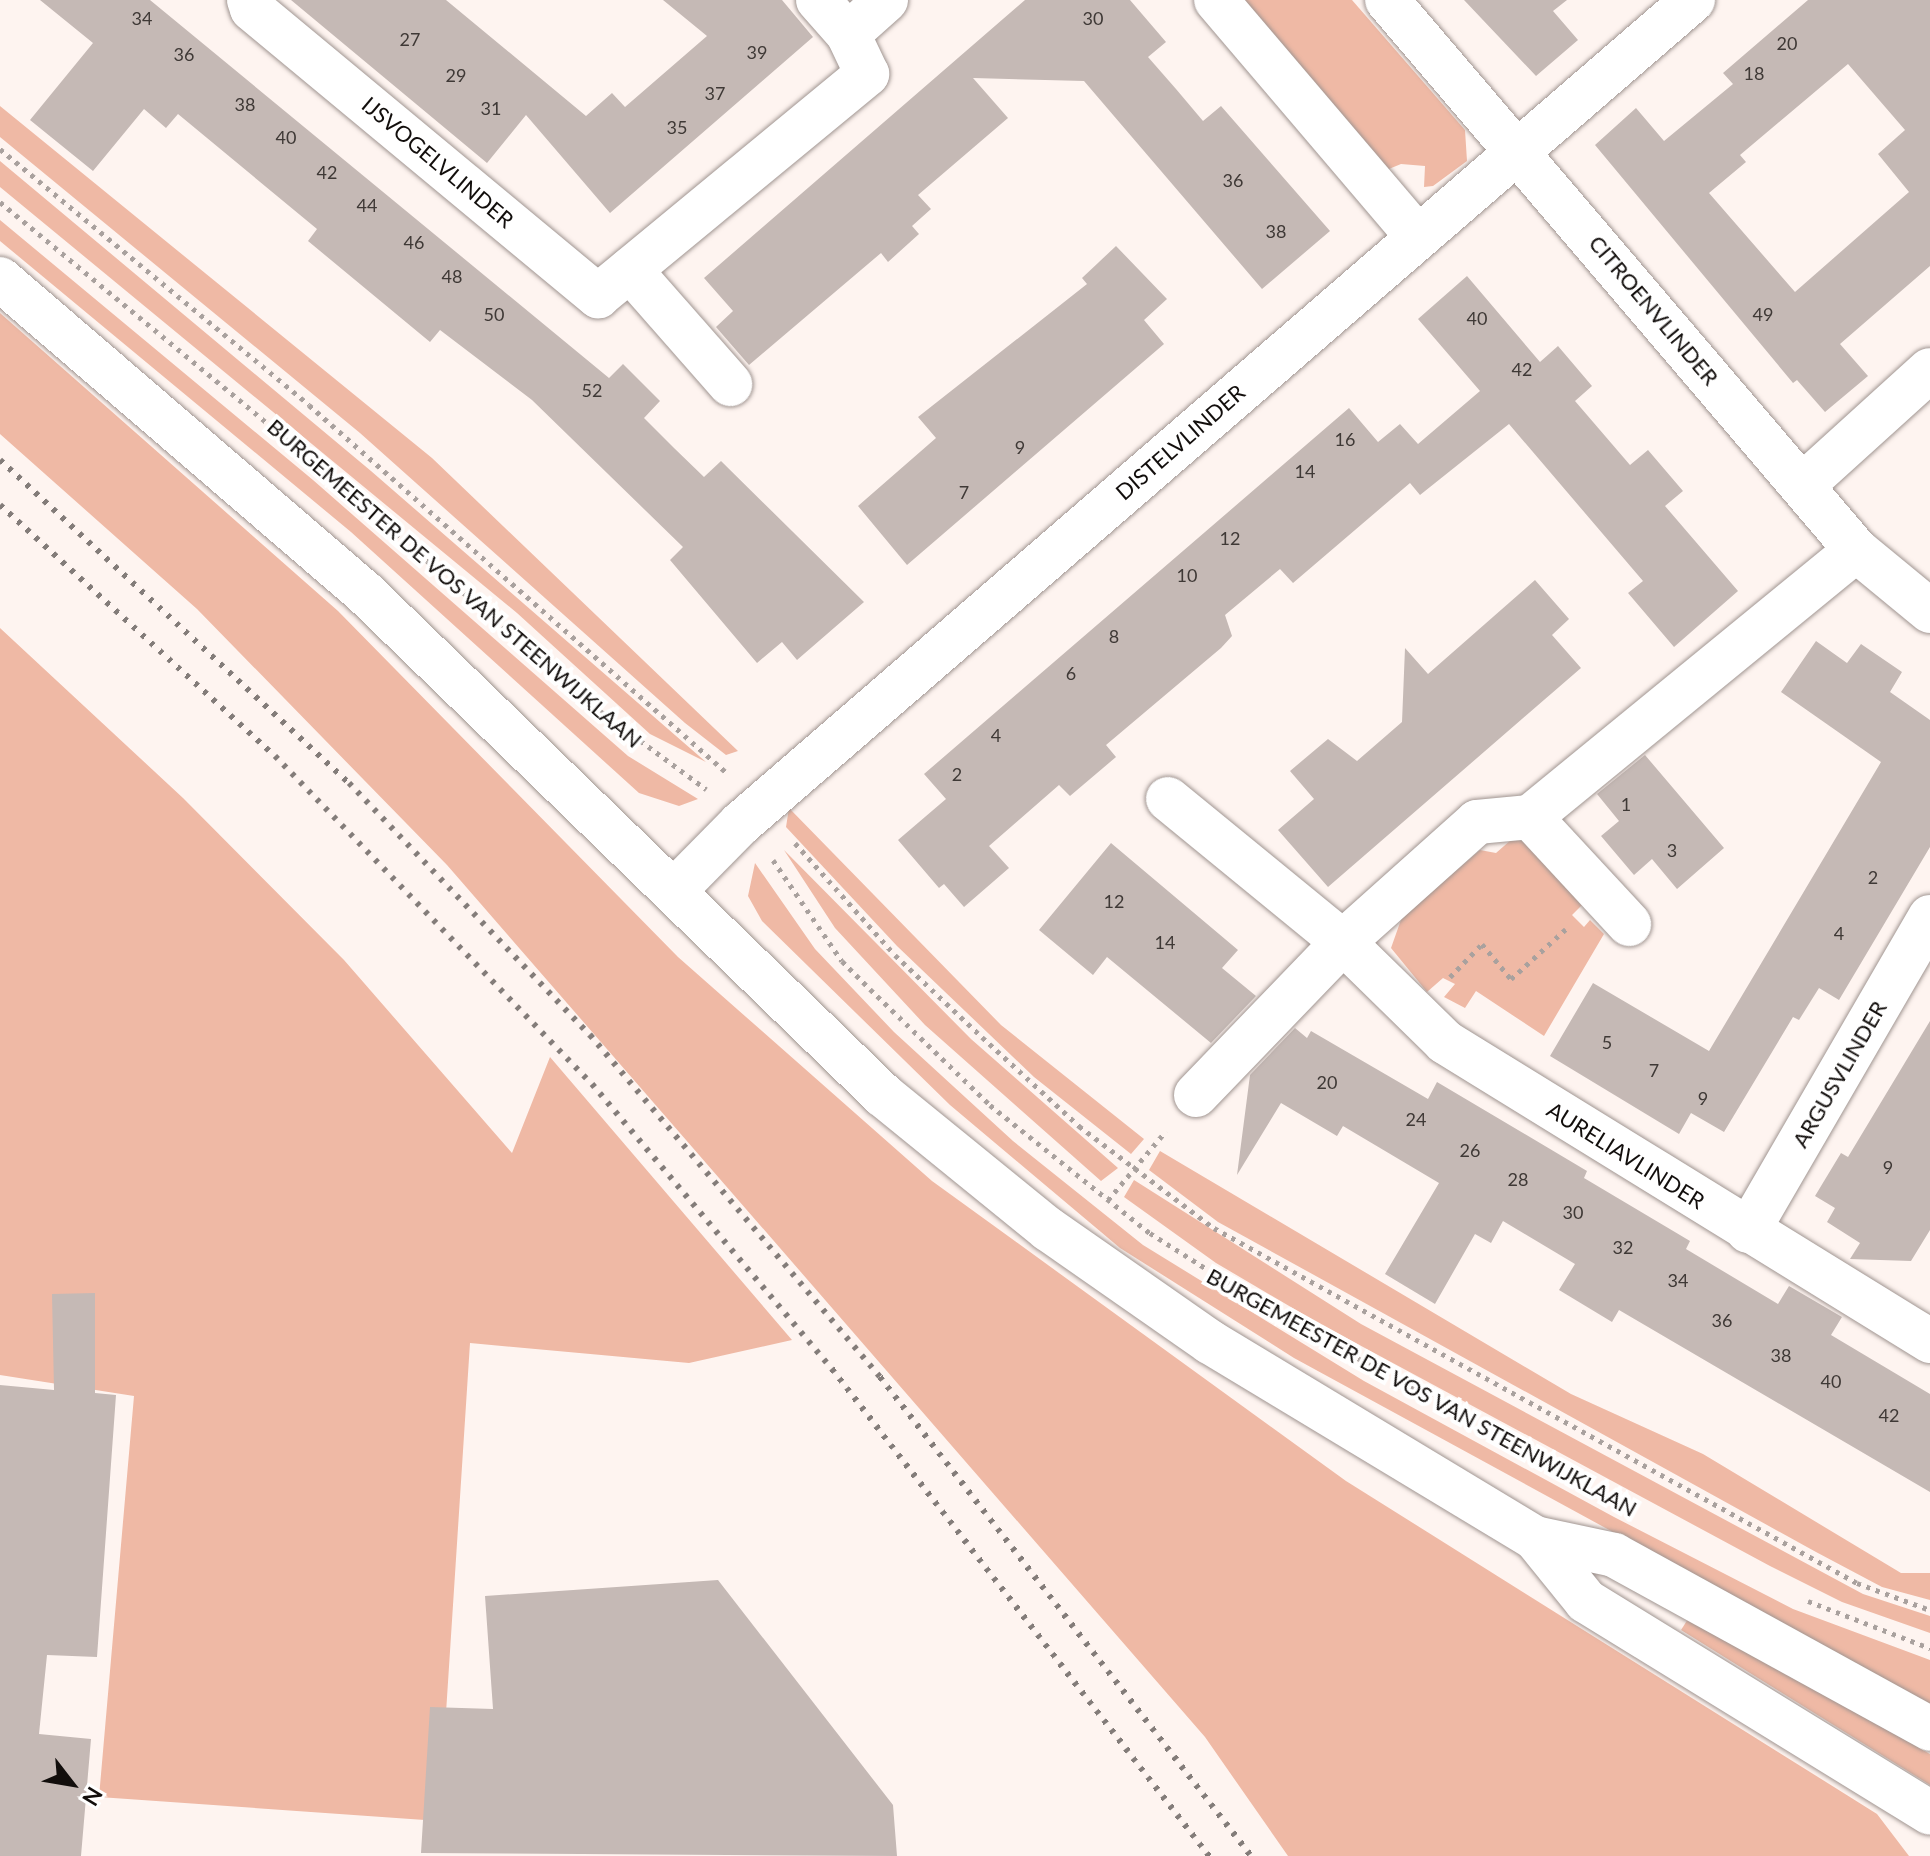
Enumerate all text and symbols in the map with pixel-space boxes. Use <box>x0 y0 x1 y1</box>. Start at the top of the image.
house number: 34 <box>132 7 152 29</box>
house number: 30 <box>1083 7 1103 29</box>
house number: 27 <box>400 28 420 50</box>
house number: 20 <box>1777 32 1797 54</box>
house number: 39 <box>747 41 767 63</box>
house number: 36 <box>174 43 194 65</box>
house number: 18 <box>1744 62 1764 84</box>
house number: 29 <box>446 64 466 86</box>
house number: 37 <box>705 82 725 104</box>
street label: IJSVOGELVLINDER <box>357 91 519 233</box>
house number: 38 <box>235 93 255 115</box>
house number: 31 <box>481 97 501 119</box>
house number: 35 <box>667 116 687 138</box>
house number: 40 <box>276 126 296 148</box>
house number: 42 <box>317 161 337 183</box>
house number: 36 <box>1223 169 1243 191</box>
house number: 44 <box>357 194 377 216</box>
house number: 38 <box>1266 220 1286 242</box>
street label: CITROENVLINDER <box>1584 230 1724 390</box>
house number: 46 <box>404 231 424 253</box>
house number: 48 <box>442 265 462 287</box>
house number: 50 <box>484 303 504 325</box>
house number: 49 <box>1753 303 1773 325</box>
house number: 40 <box>1467 307 1487 329</box>
house number: 42 <box>1512 358 1532 380</box>
house number: 52 <box>582 379 602 401</box>
street label: DISTELVLINDER <box>1110 379 1250 505</box>
street label: BURGEMEESTER DE VOS VAN STEENWIJKLAAN <box>262 413 648 753</box>
house number: 16 <box>1335 428 1355 450</box>
house number: 9 <box>1015 436 1025 458</box>
house number: 14 <box>1295 460 1315 482</box>
house number: 7 <box>959 481 969 503</box>
house number: 12 <box>1220 527 1240 549</box>
house number: 10 <box>1177 564 1197 586</box>
house number: 8 <box>1109 625 1119 647</box>
house number: 6 <box>1066 662 1076 684</box>
house number: 4 <box>991 724 1001 746</box>
house number: 2 <box>952 763 962 785</box>
house number: 1 <box>1621 793 1631 815</box>
house number: 3 <box>1667 839 1677 861</box>
house number: 2 <box>1868 866 1878 888</box>
house number: 12 <box>1104 890 1124 912</box>
house number: 4 <box>1834 922 1844 944</box>
house number: 14 <box>1155 931 1175 953</box>
street label: ARGUSVLINDER <box>1786 996 1892 1152</box>
house number: 5 <box>1602 1031 1612 1053</box>
house number: 7 <box>1649 1059 1659 1081</box>
house number: 20 <box>1317 1071 1337 1093</box>
house number: 9 <box>1698 1087 1708 1109</box>
street label: AURELIAVLINDER <box>1542 1096 1710 1214</box>
house number: 24 <box>1406 1108 1426 1130</box>
house number: 26 <box>1460 1139 1480 1161</box>
house number: 9 <box>1883 1156 1893 1178</box>
house number: 28 <box>1508 1168 1528 1190</box>
house number: 30 <box>1563 1201 1583 1223</box>
house number: 32 <box>1613 1236 1633 1258</box>
street label: BURGEMEESTER DE VOS VAN STEENWIJKLAAN <box>1202 1262 1642 1522</box>
house number: 34 <box>1668 1269 1688 1291</box>
house number: 36 <box>1712 1309 1732 1331</box>
house number: 38 <box>1771 1344 1791 1366</box>
house number: 40 <box>1821 1370 1841 1392</box>
house number: 42 <box>1879 1404 1899 1426</box>
north arrow <box>32 1744 112 1824</box>
text: N <box>77 1782 109 1811</box>

